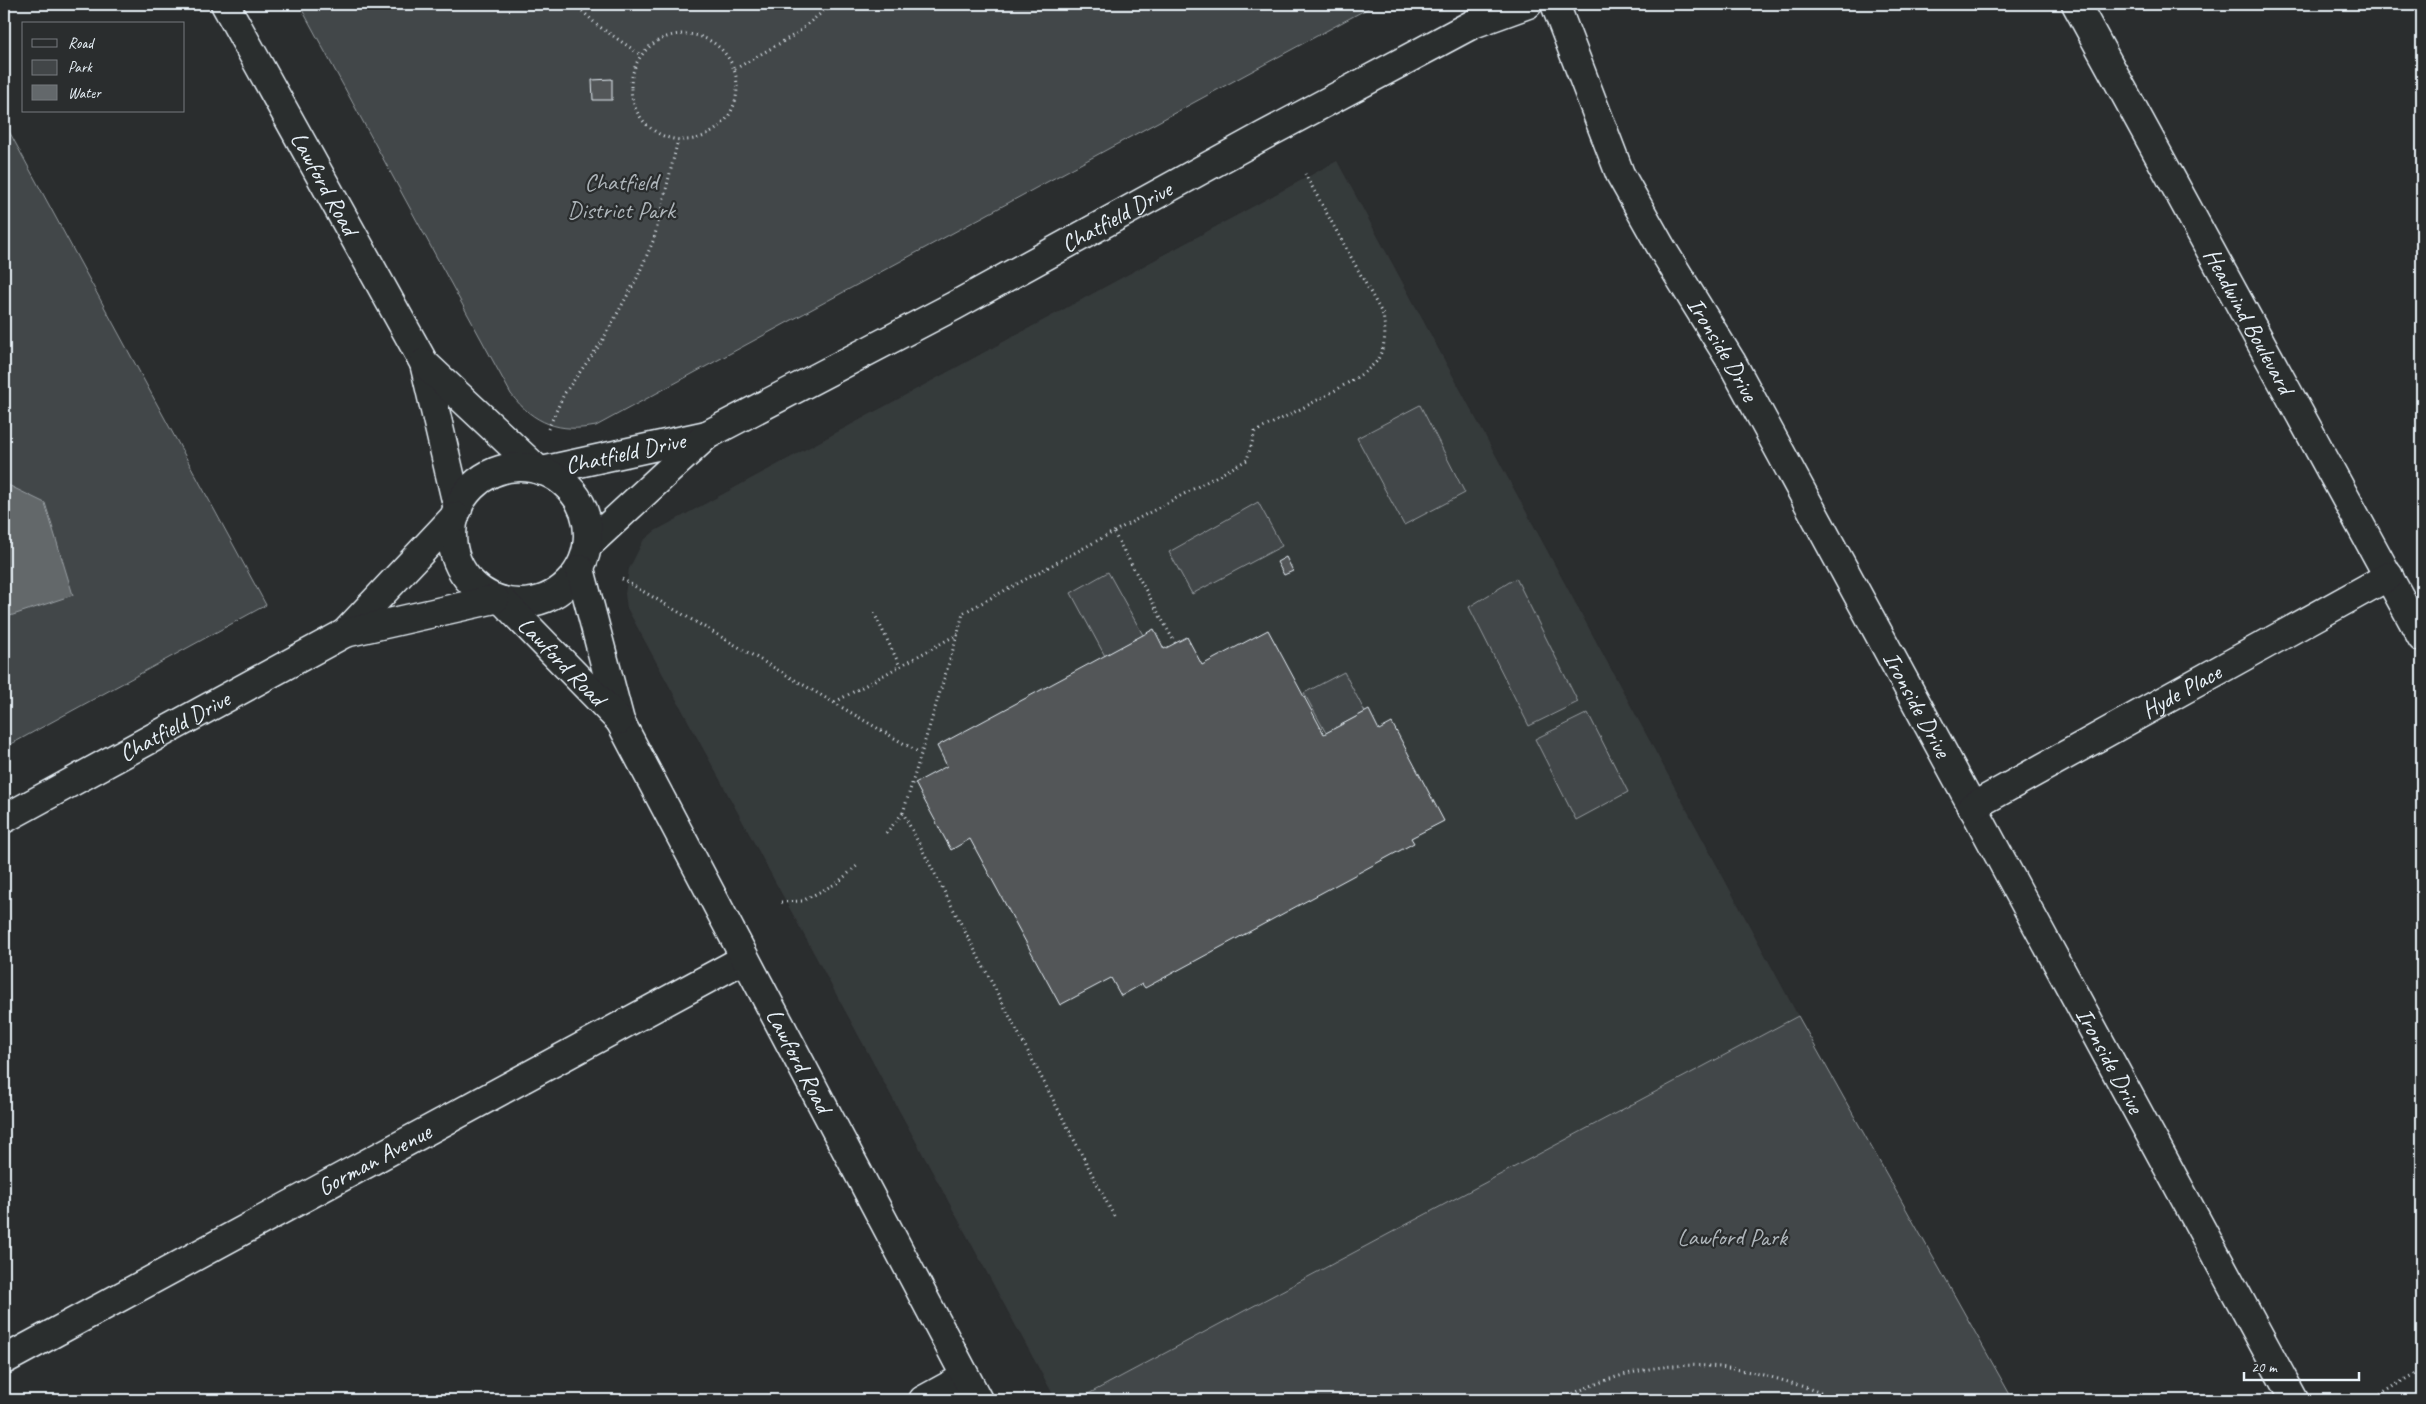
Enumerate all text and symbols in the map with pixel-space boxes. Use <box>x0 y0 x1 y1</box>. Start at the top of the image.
legend <box>22 22 185 112</box>
text: Road <box>68 34 95 53</box>
text: Park <box>68 58 93 77</box>
text: Water <box>68 84 102 103</box>
street label: Lawford Road <box>284 126 367 243</box>
park label: Chatfield District Park <box>567 167 677 225</box>
street label: Chatfield Drive <box>1056 173 1179 259</box>
street label: Headwind Boulevard <box>2197 243 2303 402</box>
street label: Ironside Drive <box>1680 291 1766 408</box>
street label: Chatfield Drive <box>562 425 690 481</box>
street label: Lawford Road <box>511 610 614 715</box>
street label: Ironside Drive <box>1876 646 1959 764</box>
street label: Hyde Place <box>2136 656 2228 725</box>
street label: Chatfield Drive <box>114 683 237 768</box>
street label: Ironside Drive <box>2069 1002 2152 1120</box>
street label: Lawford Road <box>759 1003 840 1121</box>
street label: Gorman Avenue <box>312 1115 438 1202</box>
park label: Lawford Park <box>1677 1222 1789 1252</box>
scale bar <box>2244 1349 2358 1381</box>
text: 20 m <box>2251 1358 2278 1377</box>

